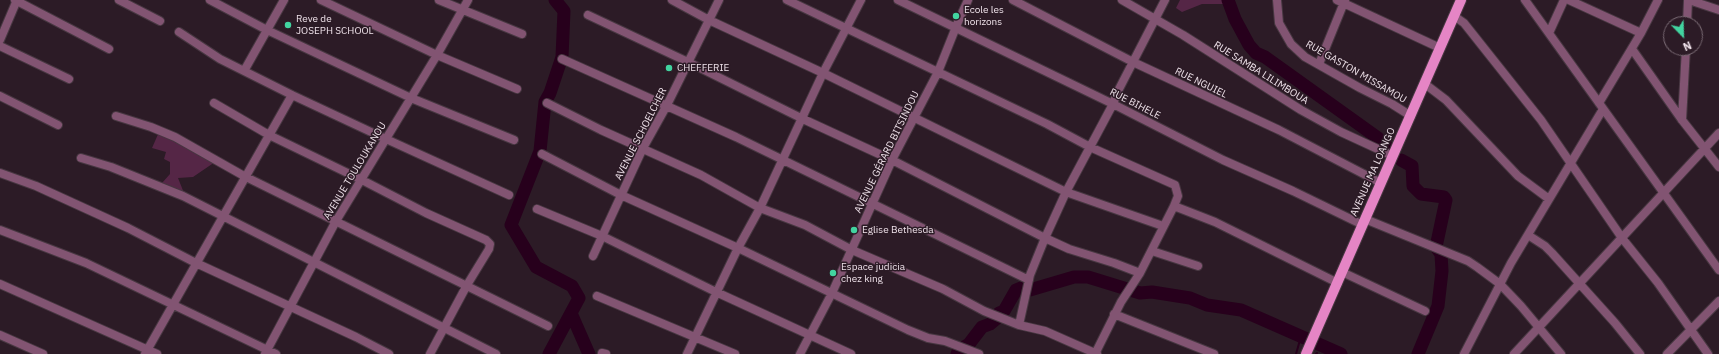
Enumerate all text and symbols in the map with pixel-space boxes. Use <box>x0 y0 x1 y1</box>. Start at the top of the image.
place label: Ecole les horizons <box>964 4 1004 28</box>
marker: Ecole les horizons <box>951 11 961 21</box>
place label: Reve de JOSEPH SCHOOL <box>296 13 374 36</box>
north arrow <box>1663 16 1703 56</box>
marker: Reve de JOSEPH SCHOOL <box>283 20 293 30</box>
street label: RUE GASTON MISSAMOU <box>1303 38 1409 106</box>
text: N <box>1681 38 1694 54</box>
street label: RUE SAMBA LILIMBOUA <box>1211 39 1311 107</box>
place label: CHEFFERIE <box>677 62 729 74</box>
marker: CHEFFERIE <box>664 63 674 73</box>
street label: RUE NGUIEL <box>1173 65 1229 101</box>
street label: AVENUE SCHOELCHER <box>612 86 670 182</box>
street label: RUE BIHELE <box>1108 86 1162 122</box>
street label: AVENUE GÉRARD BITSINDOU <box>852 89 922 215</box>
street label: AVENUE TOULOUKANOU <box>321 120 389 222</box>
street label: AVENUE MA LOANGO <box>1348 126 1398 218</box>
place label: Eglise Bethesda <box>862 224 934 236</box>
marker: Eglise Bethesda <box>849 225 859 235</box>
place label: Espace judicia chez king <box>841 261 905 284</box>
marker: Espace judicia chez king <box>828 268 838 278</box>

